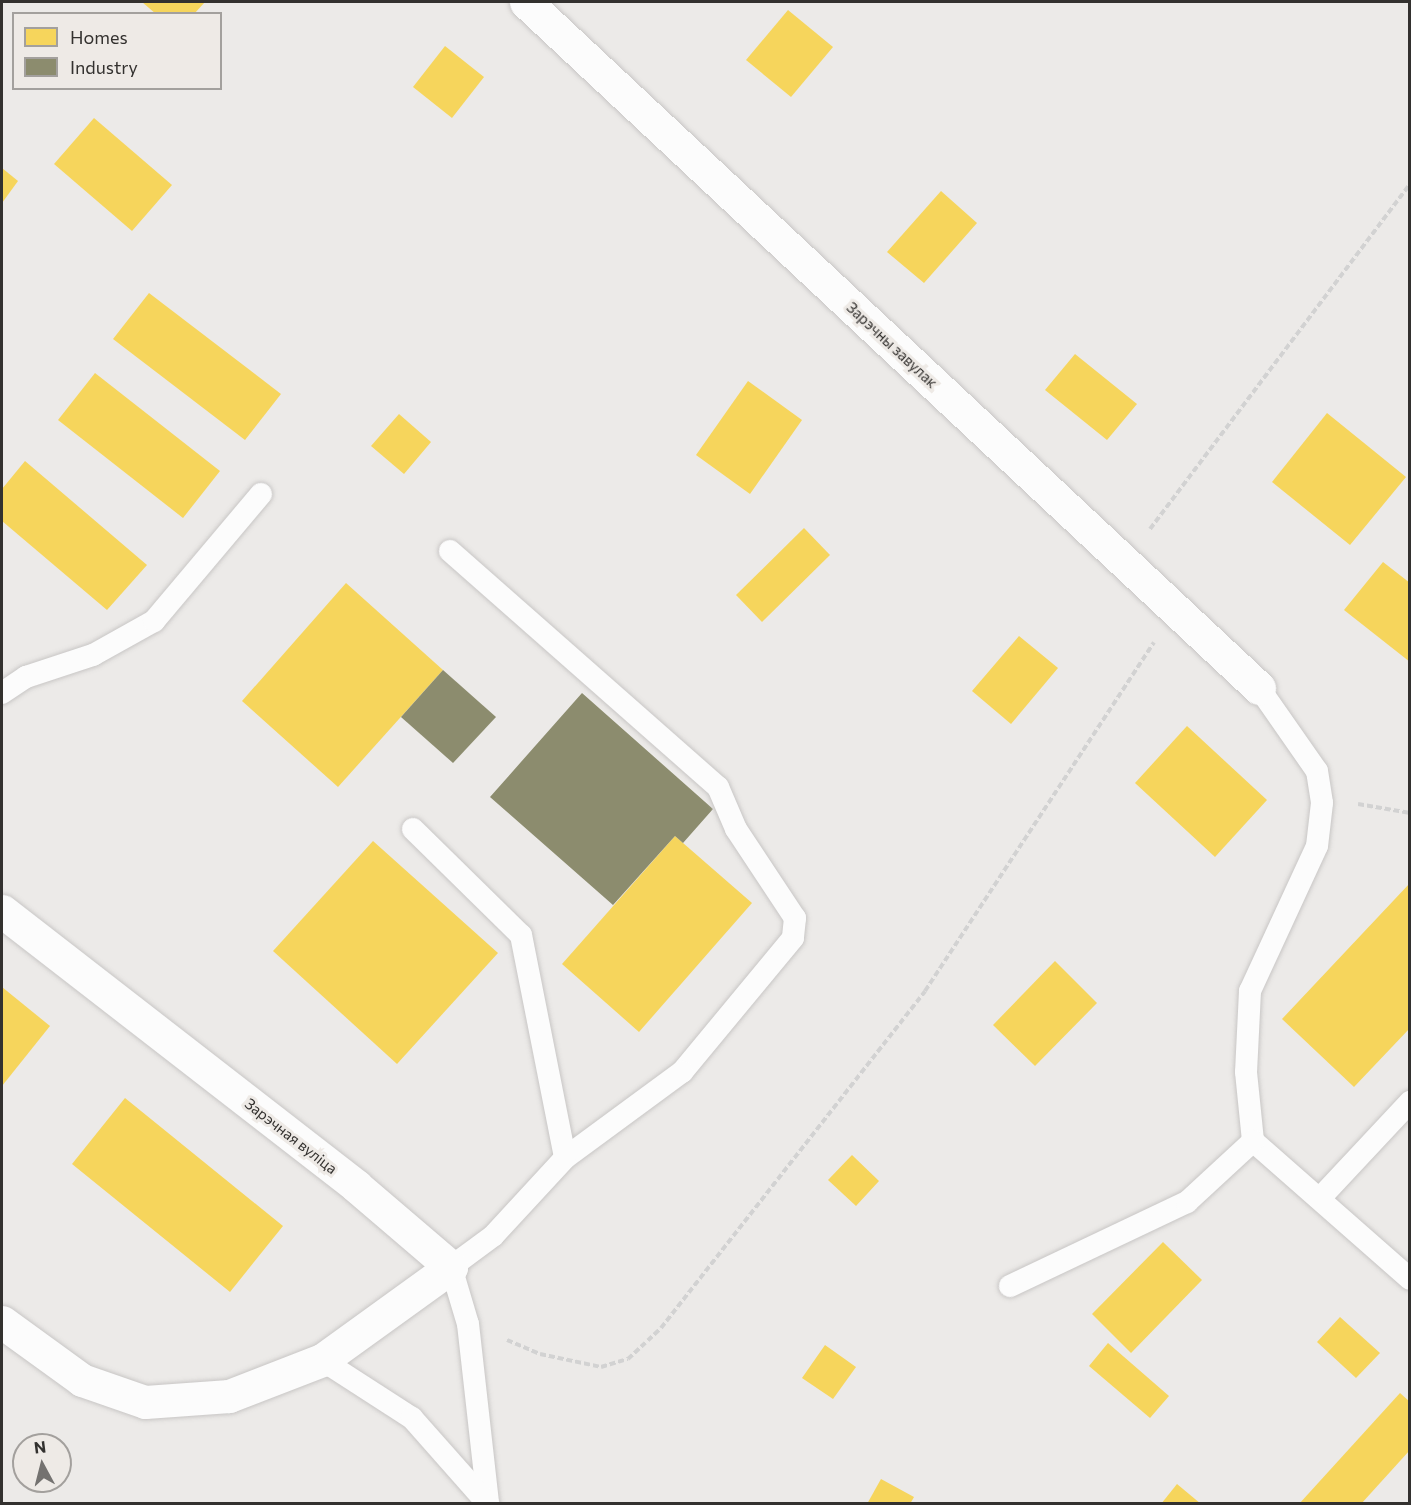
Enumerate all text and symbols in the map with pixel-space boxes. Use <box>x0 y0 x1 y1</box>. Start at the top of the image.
legend <box>12 12 222 90</box>
text: Homes <box>70 26 128 48</box>
text: Industry <box>70 56 138 78</box>
street label: Зарэчны завулак <box>843 298 941 392</box>
street label: Зарэчная вуліца <box>241 1094 341 1178</box>
north arrow <box>12 1433 72 1493</box>
text: N <box>33 1436 47 1457</box>

